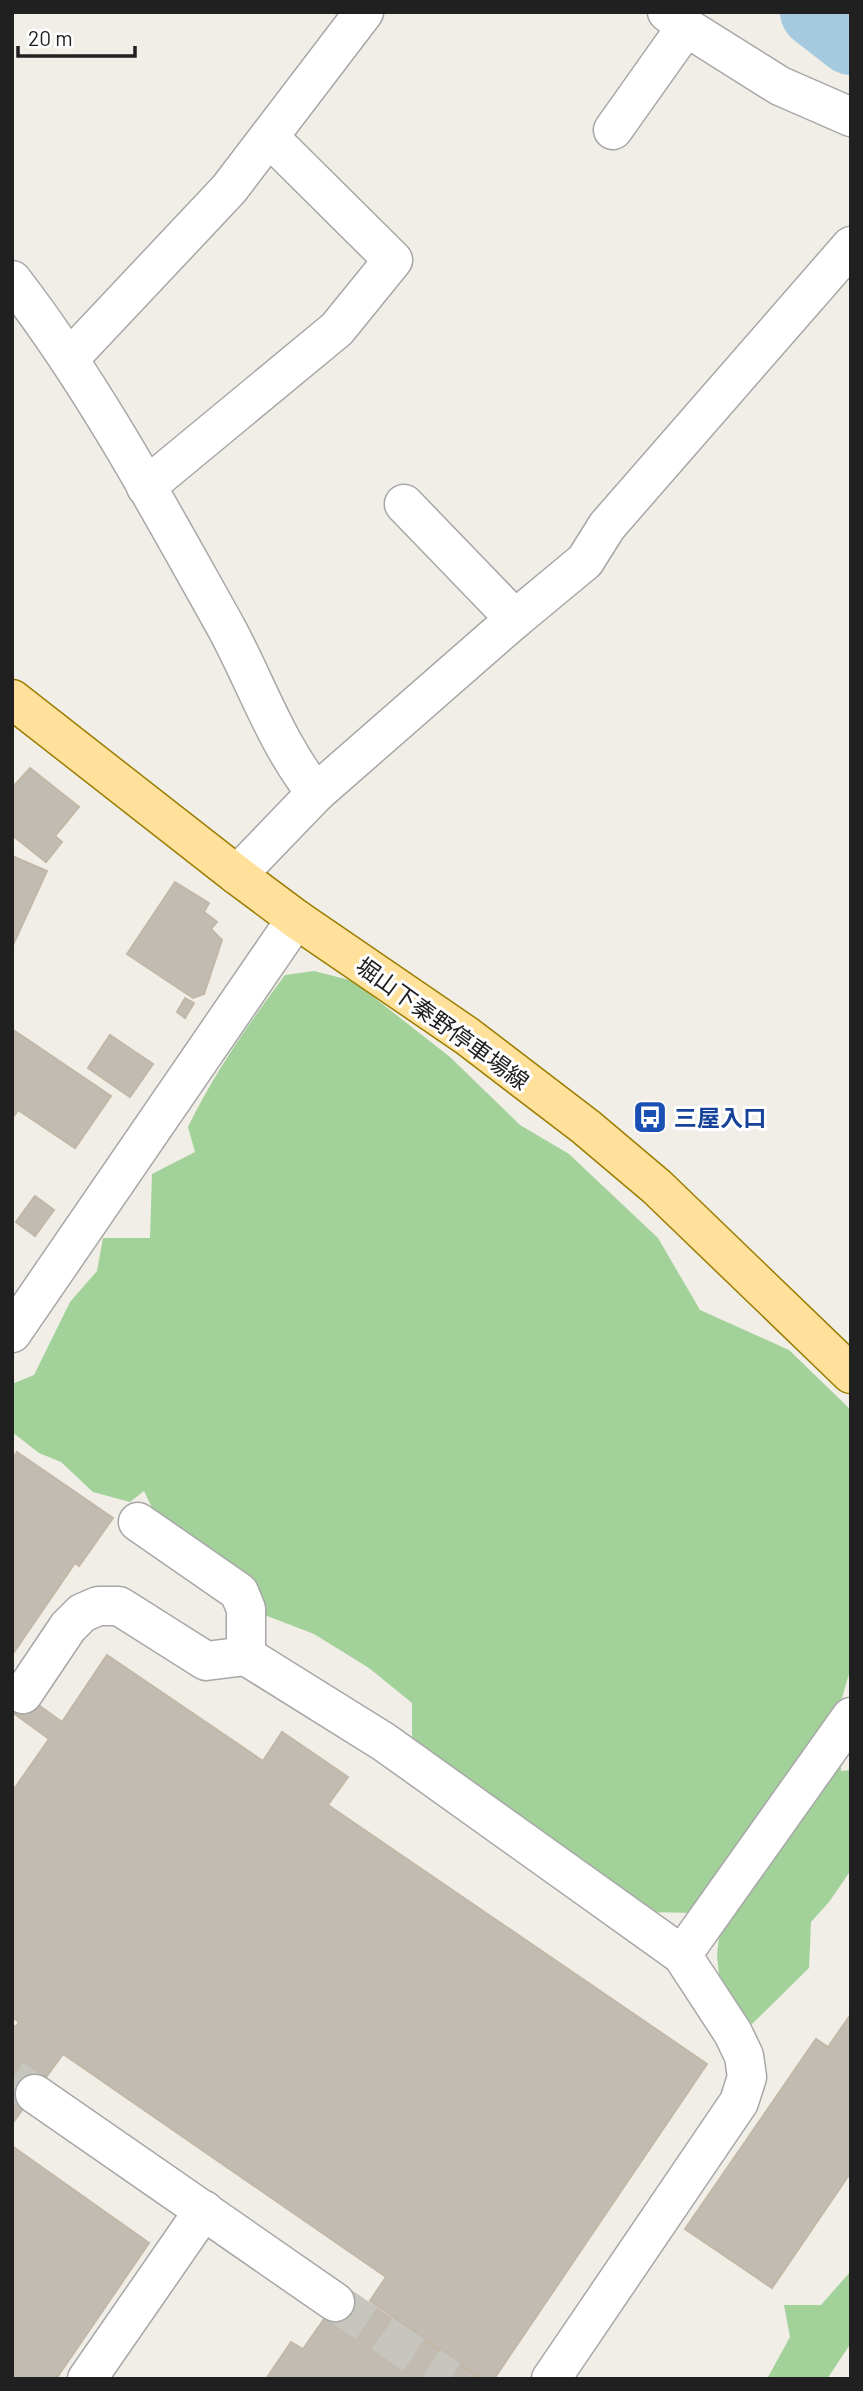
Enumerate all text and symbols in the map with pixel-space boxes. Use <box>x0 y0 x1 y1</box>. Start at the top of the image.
scale bar <box>18 14 135 58</box>
text: 20 m <box>28 25 73 50</box>
street label: 堀山下秦野停車場線 <box>351 951 535 1095</box>
bus stop icon: 三屋入口 <box>631 1098 669 1136</box>
place label: 三屋入口 <box>674 1103 766 1131</box>

